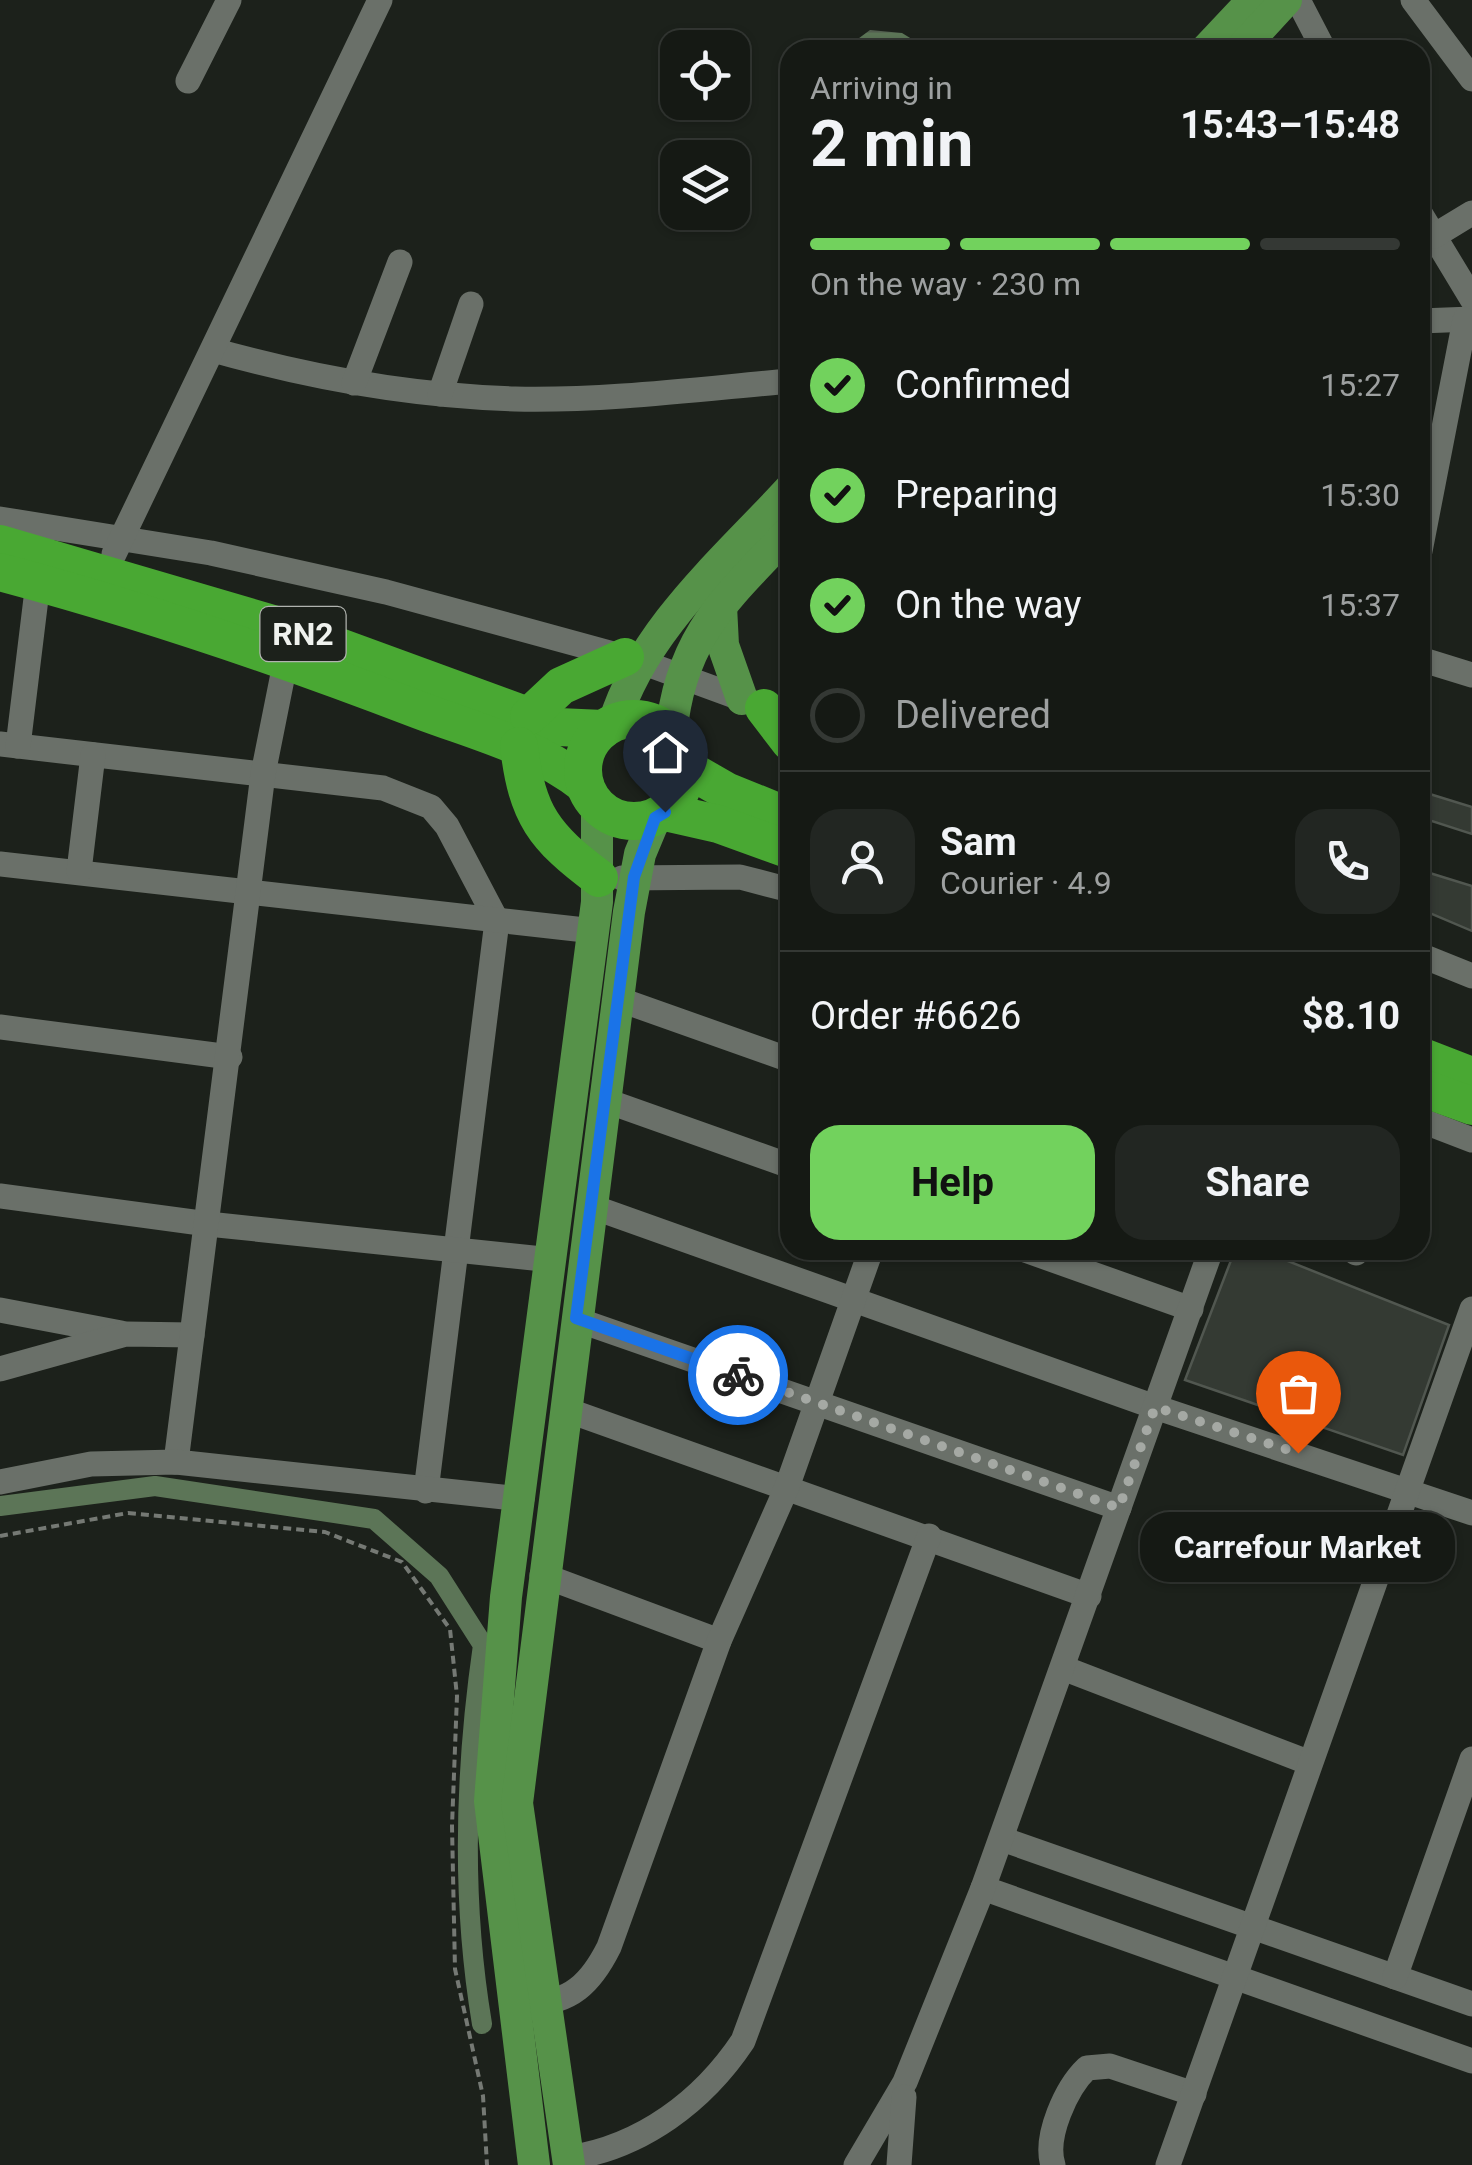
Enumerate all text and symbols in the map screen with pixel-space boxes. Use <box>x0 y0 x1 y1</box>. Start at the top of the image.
map controls <box>660 30 750 230</box>
button: locate <box>660 30 750 120</box>
text: Arriving in <box>810 69 953 107</box>
text: 15:43–15:48 <box>1180 103 1400 147</box>
text: 2 min <box>810 106 973 182</box>
button: layers <box>660 140 750 230</box>
text: On the way · 230 m <box>810 265 1081 303</box>
icon: check <box>810 358 865 413</box>
text: Confirmed <box>895 363 1071 407</box>
text: 15:27 <box>1320 366 1400 404</box>
icon: check <box>810 468 865 523</box>
text: Preparing <box>895 473 1058 517</box>
text: 15:30 <box>1320 476 1400 514</box>
icon: check <box>810 578 865 633</box>
text: On the way <box>895 583 1081 627</box>
text: 15:37 <box>1320 586 1400 624</box>
road number: RN2 <box>260 607 346 661</box>
text: Delivered <box>895 693 1051 737</box>
pin <box>623 710 708 813</box>
icon: home <box>638 725 693 780</box>
button: person <box>810 809 915 914</box>
button: phone <box>1295 809 1400 914</box>
text: Sam <box>940 820 1017 864</box>
text: Courier · 4.9 <box>940 864 1112 902</box>
text: Order #6626 <box>810 994 1021 1038</box>
text: $8.10 <box>1302 994 1400 1038</box>
button: Help <box>810 1125 1095 1240</box>
button: Share <box>1115 1125 1400 1240</box>
courier <box>688 1325 788 1425</box>
icon: bike <box>711 1348 766 1403</box>
pin <box>1256 1351 1341 1454</box>
icon: bag <box>1271 1366 1326 1421</box>
callout: Carrefour Market <box>1140 1513 1456 1583</box>
text: Carrefour Market <box>1174 1528 1421 1566</box>

